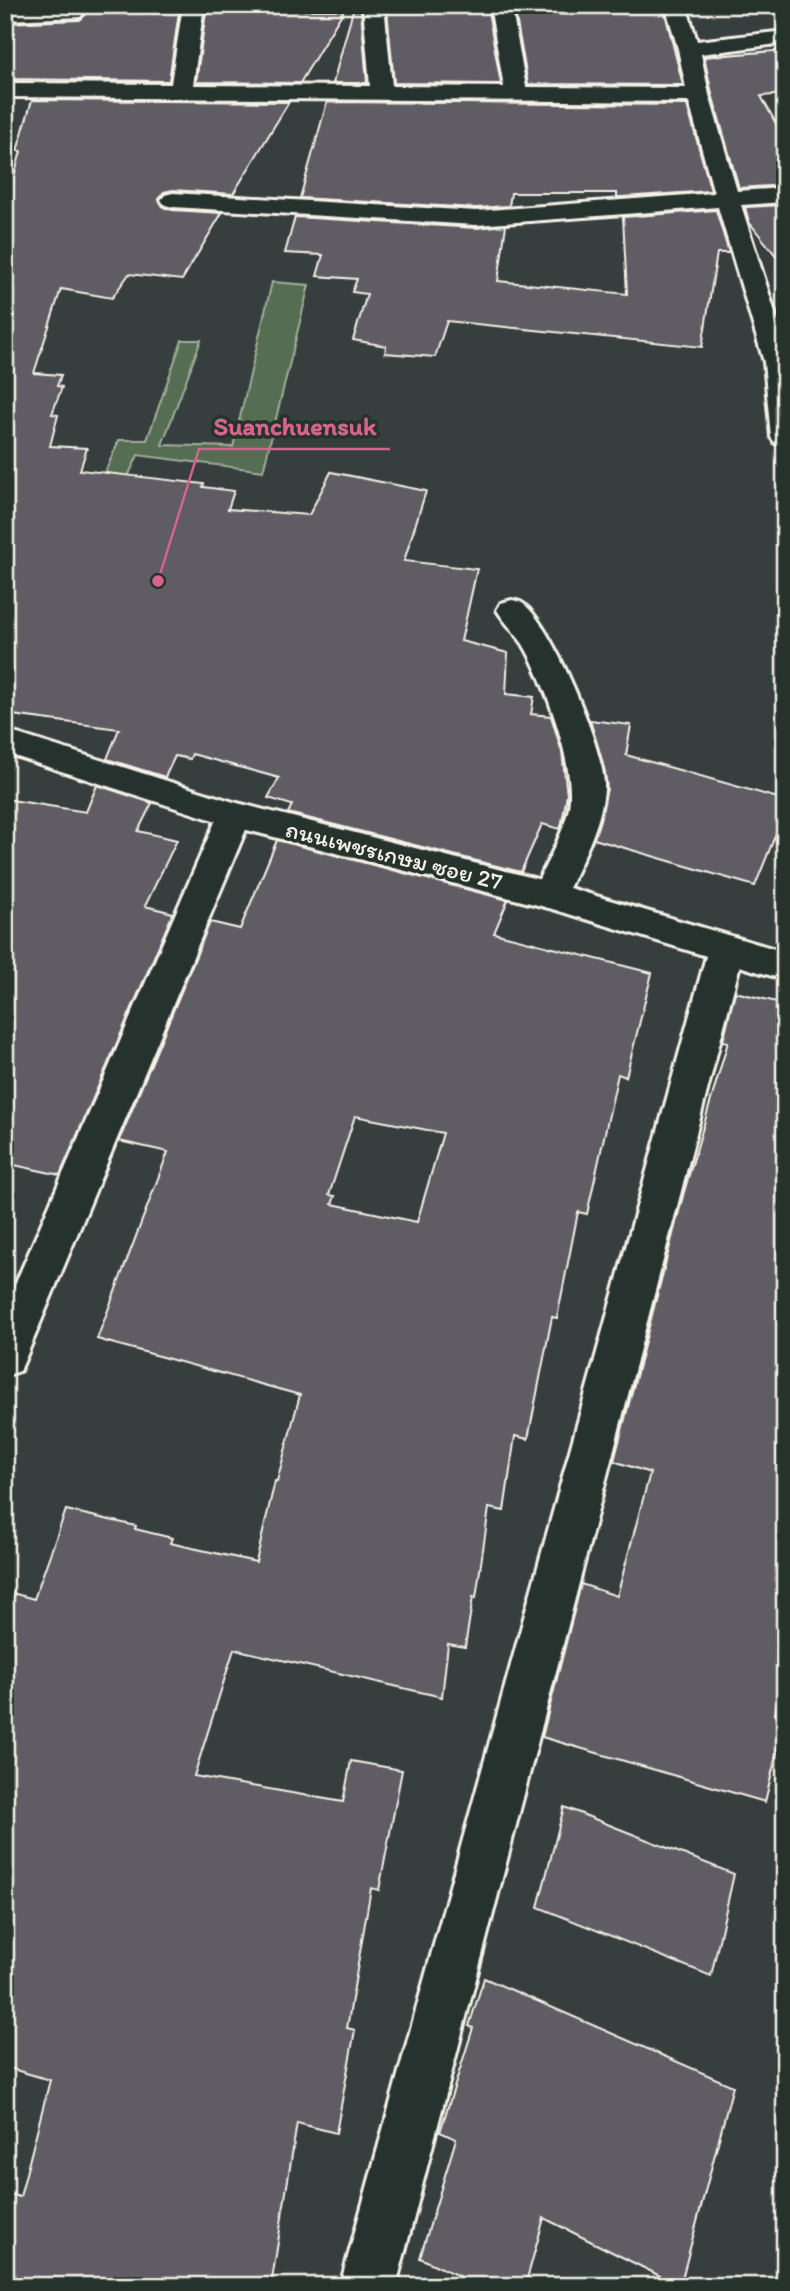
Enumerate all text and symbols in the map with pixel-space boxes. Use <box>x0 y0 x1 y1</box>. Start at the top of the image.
callout: Suanchuensuk <box>199 402 390 449</box>
text: Suanchuensuk <box>214 410 377 442</box>
street label: ถนนเพชรเกษม ซอย 27 <box>283 814 505 896</box>

